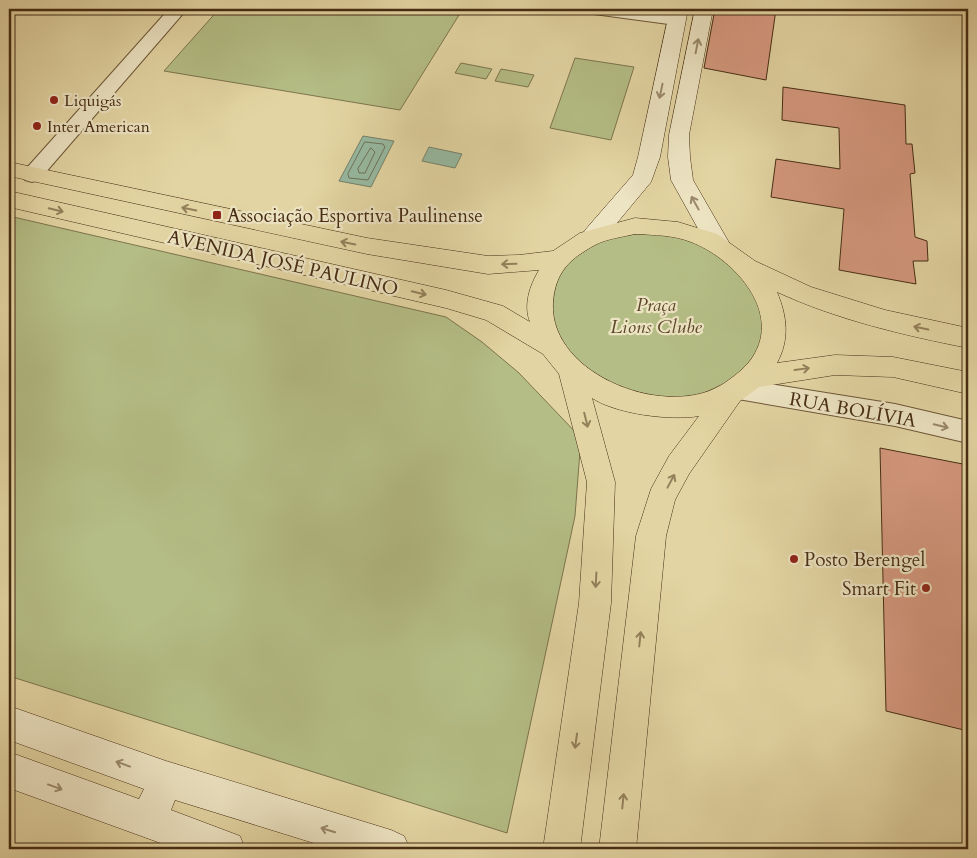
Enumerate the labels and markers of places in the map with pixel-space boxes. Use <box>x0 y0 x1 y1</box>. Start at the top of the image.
place label: Liquigás <box>64 90 121 112</box>
marker: Liquigás <box>48 94 60 106</box>
place label: Inter American <box>47 116 150 138</box>
marker: Inter American <box>31 120 43 132</box>
place label: Associação Esportiva Paulinense <box>227 203 483 229</box>
marker: Associação Esportiva Paulinense <box>211 209 223 221</box>
place label: Posto Berengel <box>804 547 925 573</box>
marker: Posto Berengel <box>788 553 800 565</box>
place label: Smart Fit <box>842 576 916 602</box>
marker: Smart Fit <box>920 582 932 594</box>

